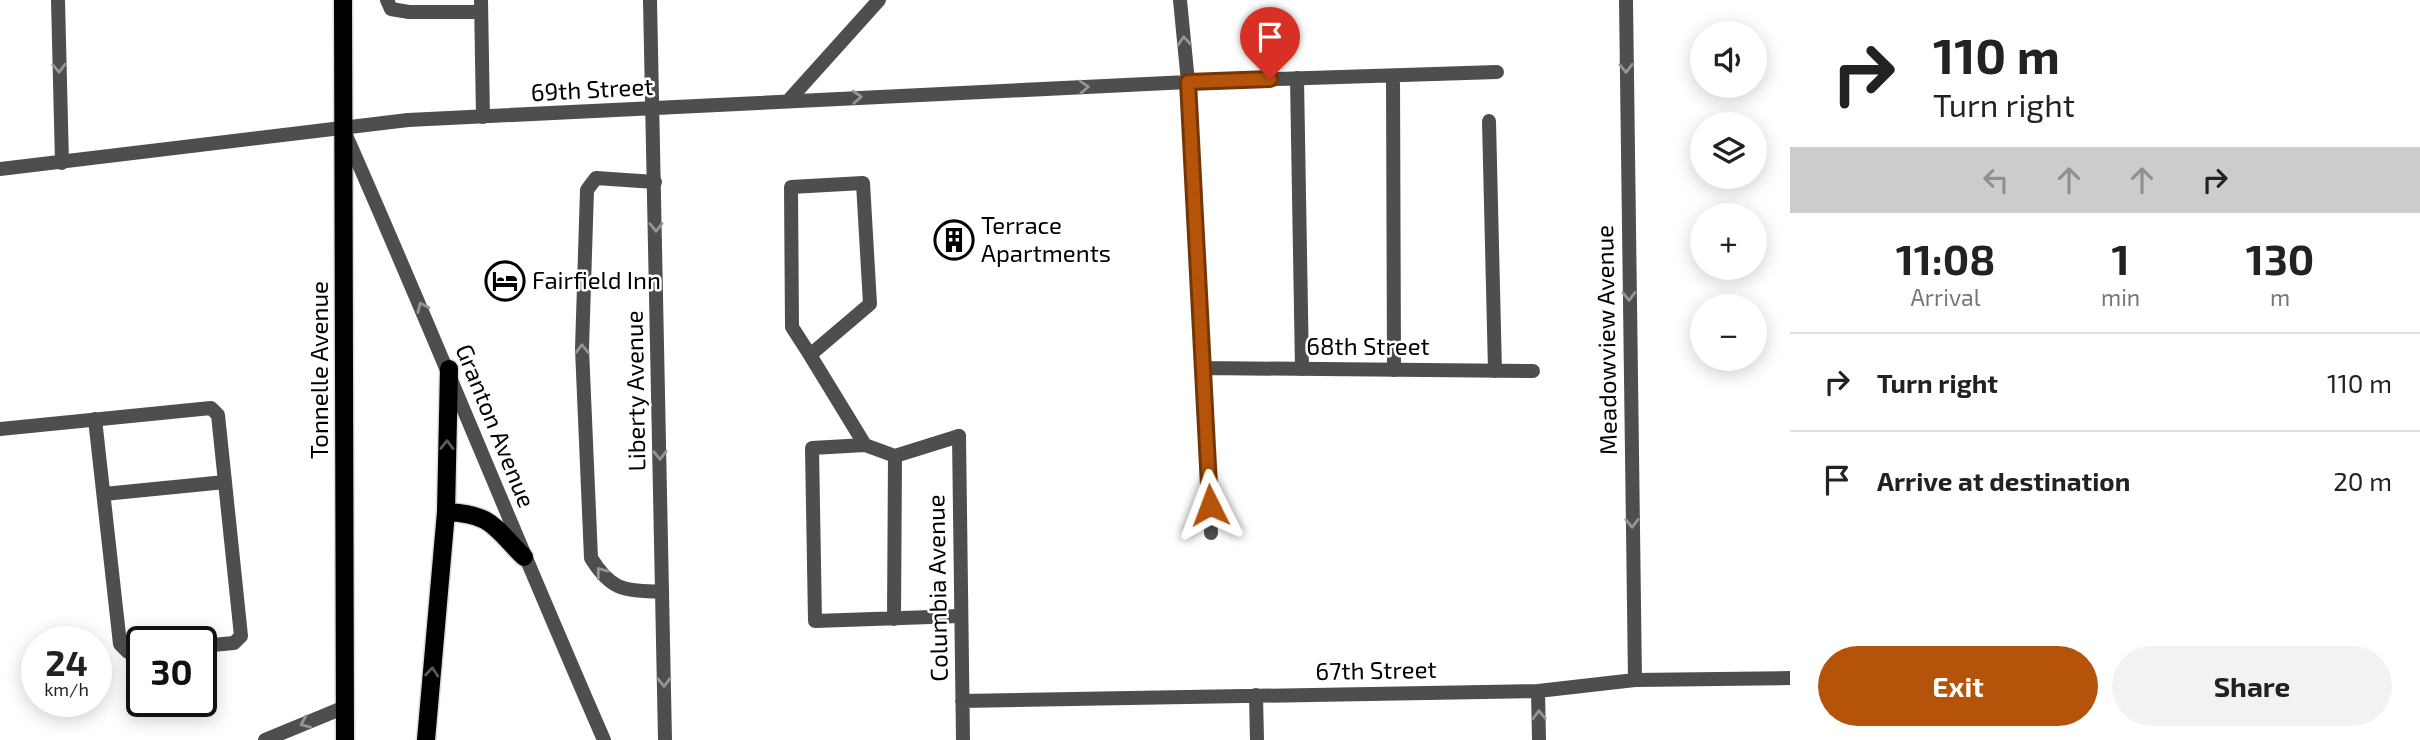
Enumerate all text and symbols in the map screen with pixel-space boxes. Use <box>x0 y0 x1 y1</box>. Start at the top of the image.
pin <box>1240 7 1300 79</box>
icon: arrive <box>1251 18 1289 56</box>
map controls <box>1690 21 1767 371</box>
button: sound <box>1690 21 1767 98</box>
text: 110 m <box>1933 25 2060 84</box>
icon: right <box>1818 28 1909 119</box>
one-way arrow <box>1177 35 1192 46</box>
one-way arrow <box>52 63 67 74</box>
one-way arrow <box>1619 63 1634 74</box>
street label: 69th Street <box>530 71 654 106</box>
one-way arrow <box>1079 79 1090 94</box>
text: Turn right <box>1933 85 2075 123</box>
one-way arrow <box>852 89 863 104</box>
button: layers <box>1690 112 1767 189</box>
icon: left <box>1977 161 2015 199</box>
icon: ahead <box>2050 161 2088 199</box>
icon: ahead <box>2123 161 2161 199</box>
icon: right <box>2196 161 2234 199</box>
button: + <box>1690 203 1767 280</box>
place label: Terrace Apartments <box>981 210 1111 267</box>
building icon: Terrace Apartments <box>933 219 975 261</box>
one-way arrow <box>648 223 664 233</box>
street label: Meadowview Avenue <box>1589 225 1622 455</box>
text: 11:08 <box>1896 233 1995 283</box>
text: 1 <box>2112 233 2130 283</box>
text: 130 <box>2246 233 2314 283</box>
hotel icon: Fairfield Inn <box>484 260 526 302</box>
place label: Fairfield Inn <box>532 265 661 294</box>
street label: Tonnelle Avenue <box>304 281 333 459</box>
text: Arrival <box>1911 283 1981 311</box>
text: min <box>2101 283 2140 311</box>
text: m <box>2270 283 2290 311</box>
one-way arrow <box>1621 291 1637 301</box>
button: − <box>1690 294 1767 371</box>
one-way arrow <box>416 302 430 314</box>
street label: Liberty Avenue <box>619 310 650 472</box>
street label: 68th Street <box>1306 331 1430 360</box>
street label: Granton Avenue <box>450 339 542 511</box>
one-way arrow <box>575 343 590 354</box>
icon: right <box>1818 363 1856 401</box>
text: Turn right <box>1877 367 1998 398</box>
text: 110 m <box>2327 367 2392 398</box>
one-way arrow <box>439 439 455 450</box>
one-way arrow <box>652 450 668 461</box>
icon: arrive <box>1818 461 1856 499</box>
text: Arrive at destination <box>1877 465 2130 496</box>
text: 20 m <box>2333 465 2392 496</box>
position arrow <box>1173 468 1247 542</box>
street label: Columbia Avenue <box>920 494 953 682</box>
one-way arrow <box>1624 518 1640 529</box>
one-way arrow <box>597 568 609 580</box>
speed limit sign: 30 <box>126 626 217 717</box>
text: 24 <box>45 641 88 683</box>
button: Exit <box>1818 646 2098 726</box>
button: Share <box>2112 646 2392 726</box>
street label: 67th Street <box>1315 654 1437 685</box>
one-way arrow <box>424 666 439 677</box>
text: km/h <box>44 678 89 700</box>
one-way arrow <box>656 678 672 688</box>
one-way arrow <box>1531 710 1546 721</box>
one-way arrow <box>300 715 312 729</box>

